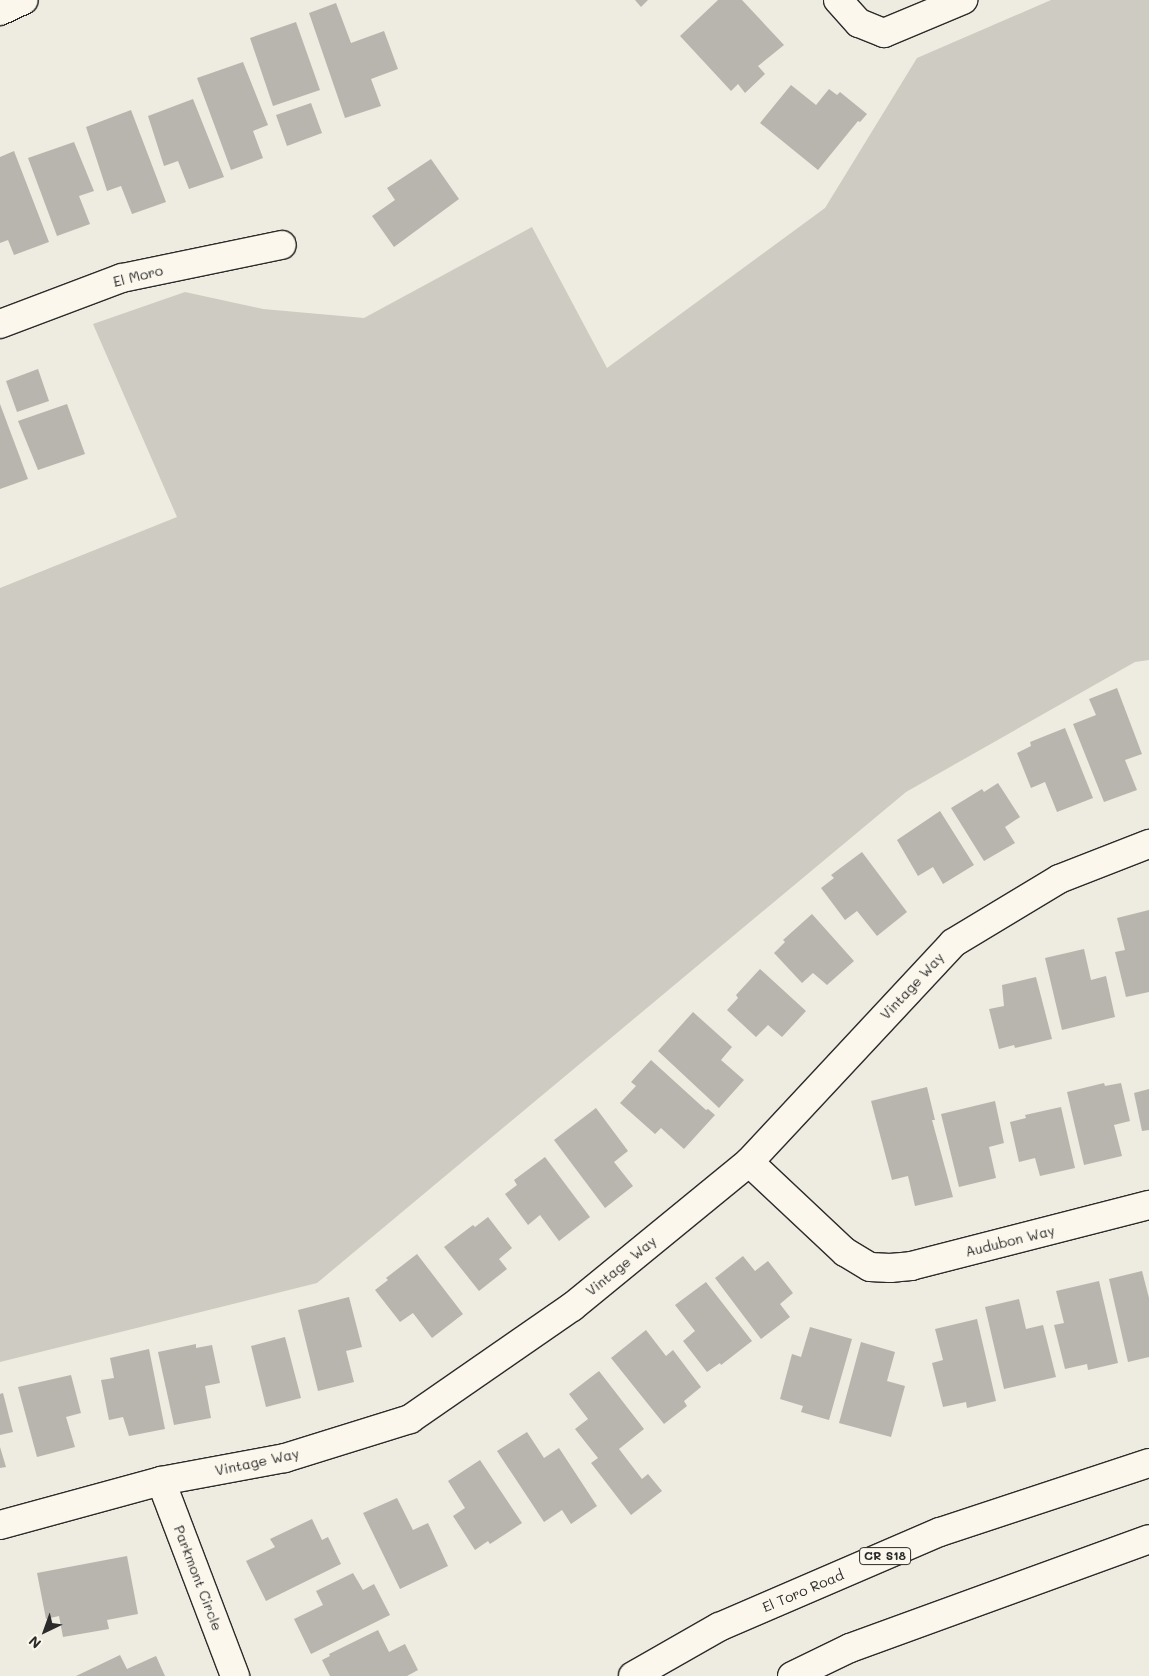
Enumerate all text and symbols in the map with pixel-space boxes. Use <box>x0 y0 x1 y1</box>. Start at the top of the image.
street label: El Moro <box>111 262 165 290</box>
street label: Vintage Way <box>877 949 947 1023</box>
street label: Audubon Way <box>964 1222 1056 1260</box>
street label: Vintage Way <box>582 1233 660 1299</box>
street label: Vintage Way <box>213 1445 301 1479</box>
street label: Parkmont Circle <box>170 1523 226 1633</box>
road number: CR S18 <box>859 1546 911 1565</box>
street label: El Toro Road <box>760 1566 846 1616</box>
north arrow <box>20 1606 70 1656</box>
text: N <box>24 1632 45 1653</box>

